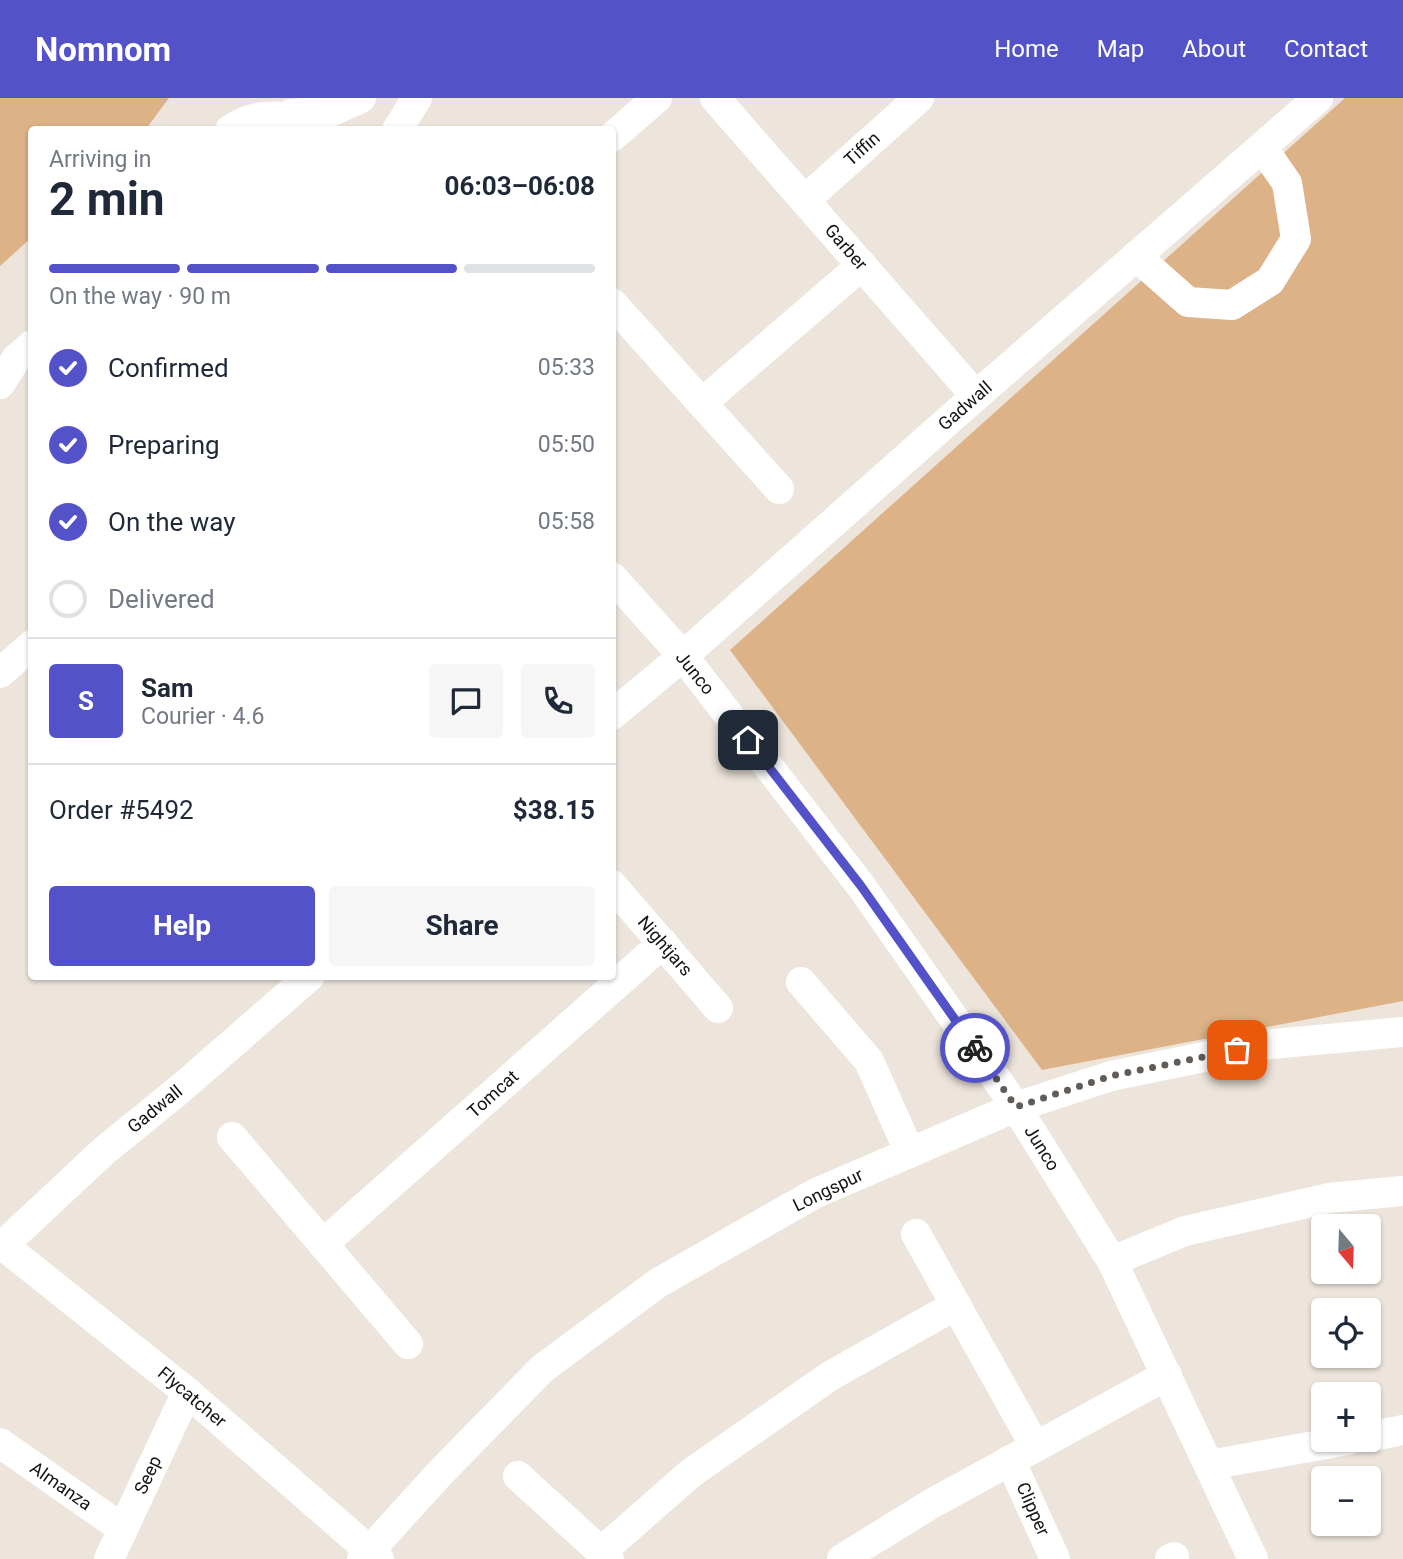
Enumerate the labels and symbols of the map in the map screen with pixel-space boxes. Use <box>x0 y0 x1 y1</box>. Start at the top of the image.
street label: Tiffin <box>840 127 884 170</box>
street label: Garber <box>821 219 872 274</box>
street label: Gadwall <box>934 377 996 435</box>
street label: Junco <box>672 647 719 699</box>
pin <box>718 710 778 770</box>
street label: Nightjars <box>634 911 697 980</box>
courier <box>940 1013 1010 1083</box>
pin <box>1207 1020 1267 1080</box>
street label: Tomcat <box>463 1065 522 1122</box>
street label: Gadwall <box>123 1080 186 1137</box>
street label: Junco <box>1020 1121 1064 1174</box>
street label: Longspur <box>789 1164 866 1216</box>
north arrow <box>1311 1214 1381 1284</box>
street label: Flycatcher <box>154 1362 231 1431</box>
street label: Seep <box>130 1452 165 1497</box>
street label: Almanza <box>26 1457 96 1514</box>
street label: Clipper <box>1012 1479 1055 1539</box>

